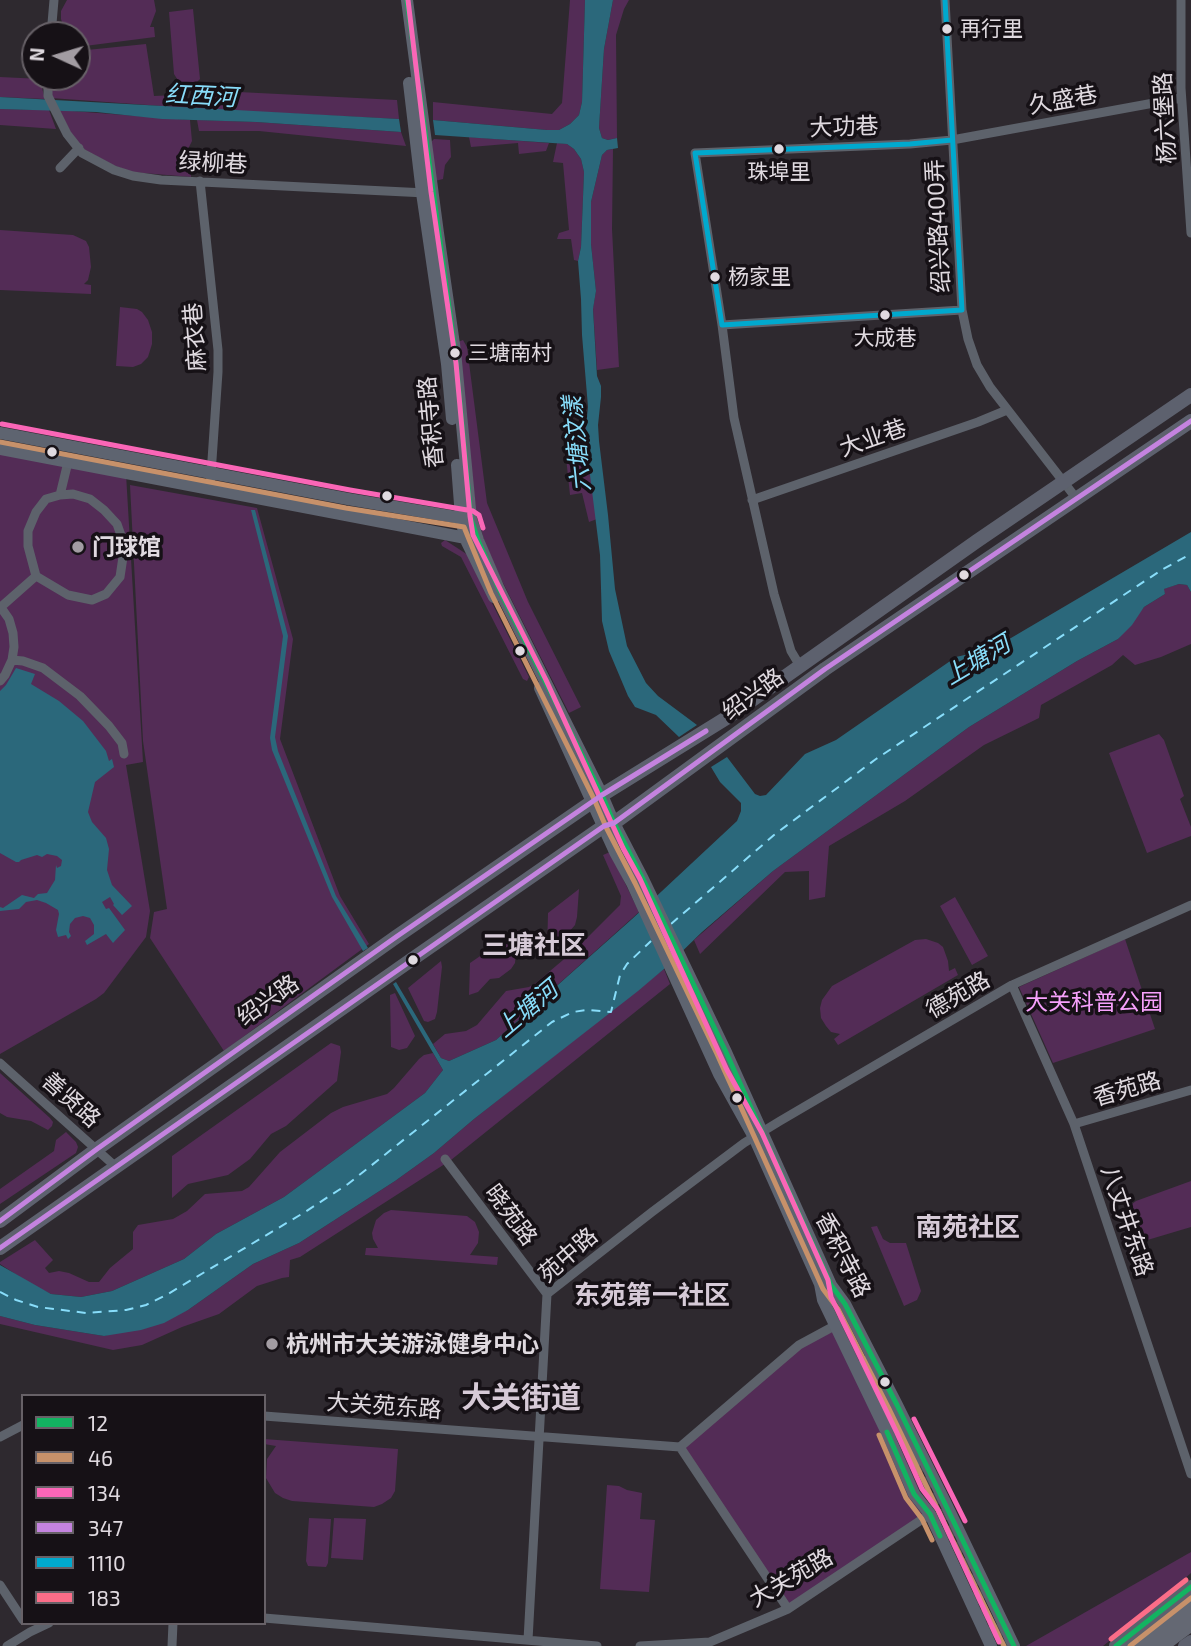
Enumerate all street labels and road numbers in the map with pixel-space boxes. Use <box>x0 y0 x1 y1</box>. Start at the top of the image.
street label: 杨六堡路 <box>1149 71 1181 165</box>
street label: 久盛巷 <box>1027 80 1099 120</box>
street label: 大功巷 <box>809 112 879 142</box>
street label: 绿柳巷 <box>178 147 248 179</box>
street label: 绍兴路400弄 <box>921 158 955 294</box>
street label: 麻衣巷 <box>179 302 211 372</box>
street label: 香积寺路 <box>413 375 449 469</box>
street label: 大业巷 <box>836 414 910 462</box>
street label: 绍兴路 <box>717 663 789 725</box>
street label: 德苑路 <box>921 966 995 1024</box>
street label: 绍兴路 <box>232 969 304 1031</box>
street label: 香苑路 <box>1090 1066 1164 1112</box>
street label: 善贤路 <box>36 1067 106 1133</box>
street label: 八丈井东路 <box>1095 1162 1159 1280</box>
street label: 晓苑路 <box>479 1179 543 1251</box>
street label: 香积寺路 <box>810 1208 876 1302</box>
street label: 苑中路 <box>533 1222 603 1288</box>
street label: 大关苑东路 <box>326 1388 442 1424</box>
street label: 大关苑路 <box>744 1543 838 1613</box>

